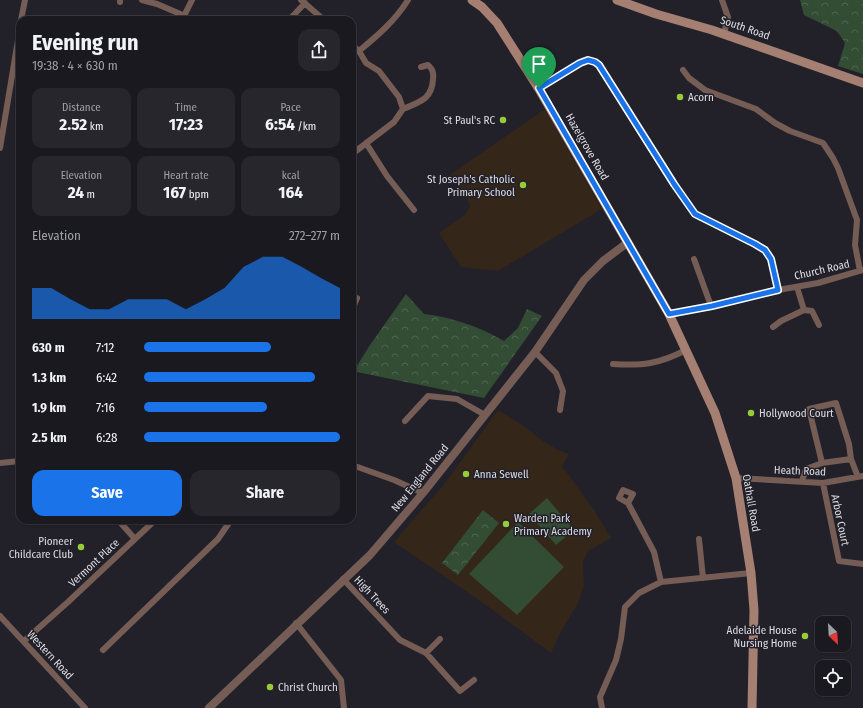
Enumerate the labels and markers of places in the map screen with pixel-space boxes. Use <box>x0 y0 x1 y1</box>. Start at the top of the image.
pin <box>522 47 556 88</box>
place label: Acorn <box>688 91 714 104</box>
marker: Acorn <box>675 92 685 102</box>
place label: St Paul's RC <box>443 114 495 127</box>
marker: St Paul's RC <box>498 115 508 125</box>
place label: St Joseph's Catholic Primary School <box>427 173 515 199</box>
marker: St Joseph's Catholic Primary School <box>518 180 528 190</box>
place label: Hollywood Court <box>759 407 834 420</box>
marker: Hollywood Court <box>746 408 756 418</box>
place label: Anna Sewell <box>474 468 529 481</box>
marker: Anna Sewell <box>461 469 471 479</box>
place label: Warden Park Primary Academy <box>514 512 592 538</box>
marker: Warden Park Primary Academy <box>501 519 511 529</box>
place label: Pioneer Childcare Club <box>9 535 73 561</box>
marker: Pioneer Childcare Club <box>76 542 86 552</box>
place label: Adelaide House Nursing Home <box>727 624 797 650</box>
marker: Adelaide House Nursing Home <box>800 631 810 641</box>
place label: Christ Church <box>278 681 338 694</box>
marker: Christ Church <box>265 682 275 692</box>

